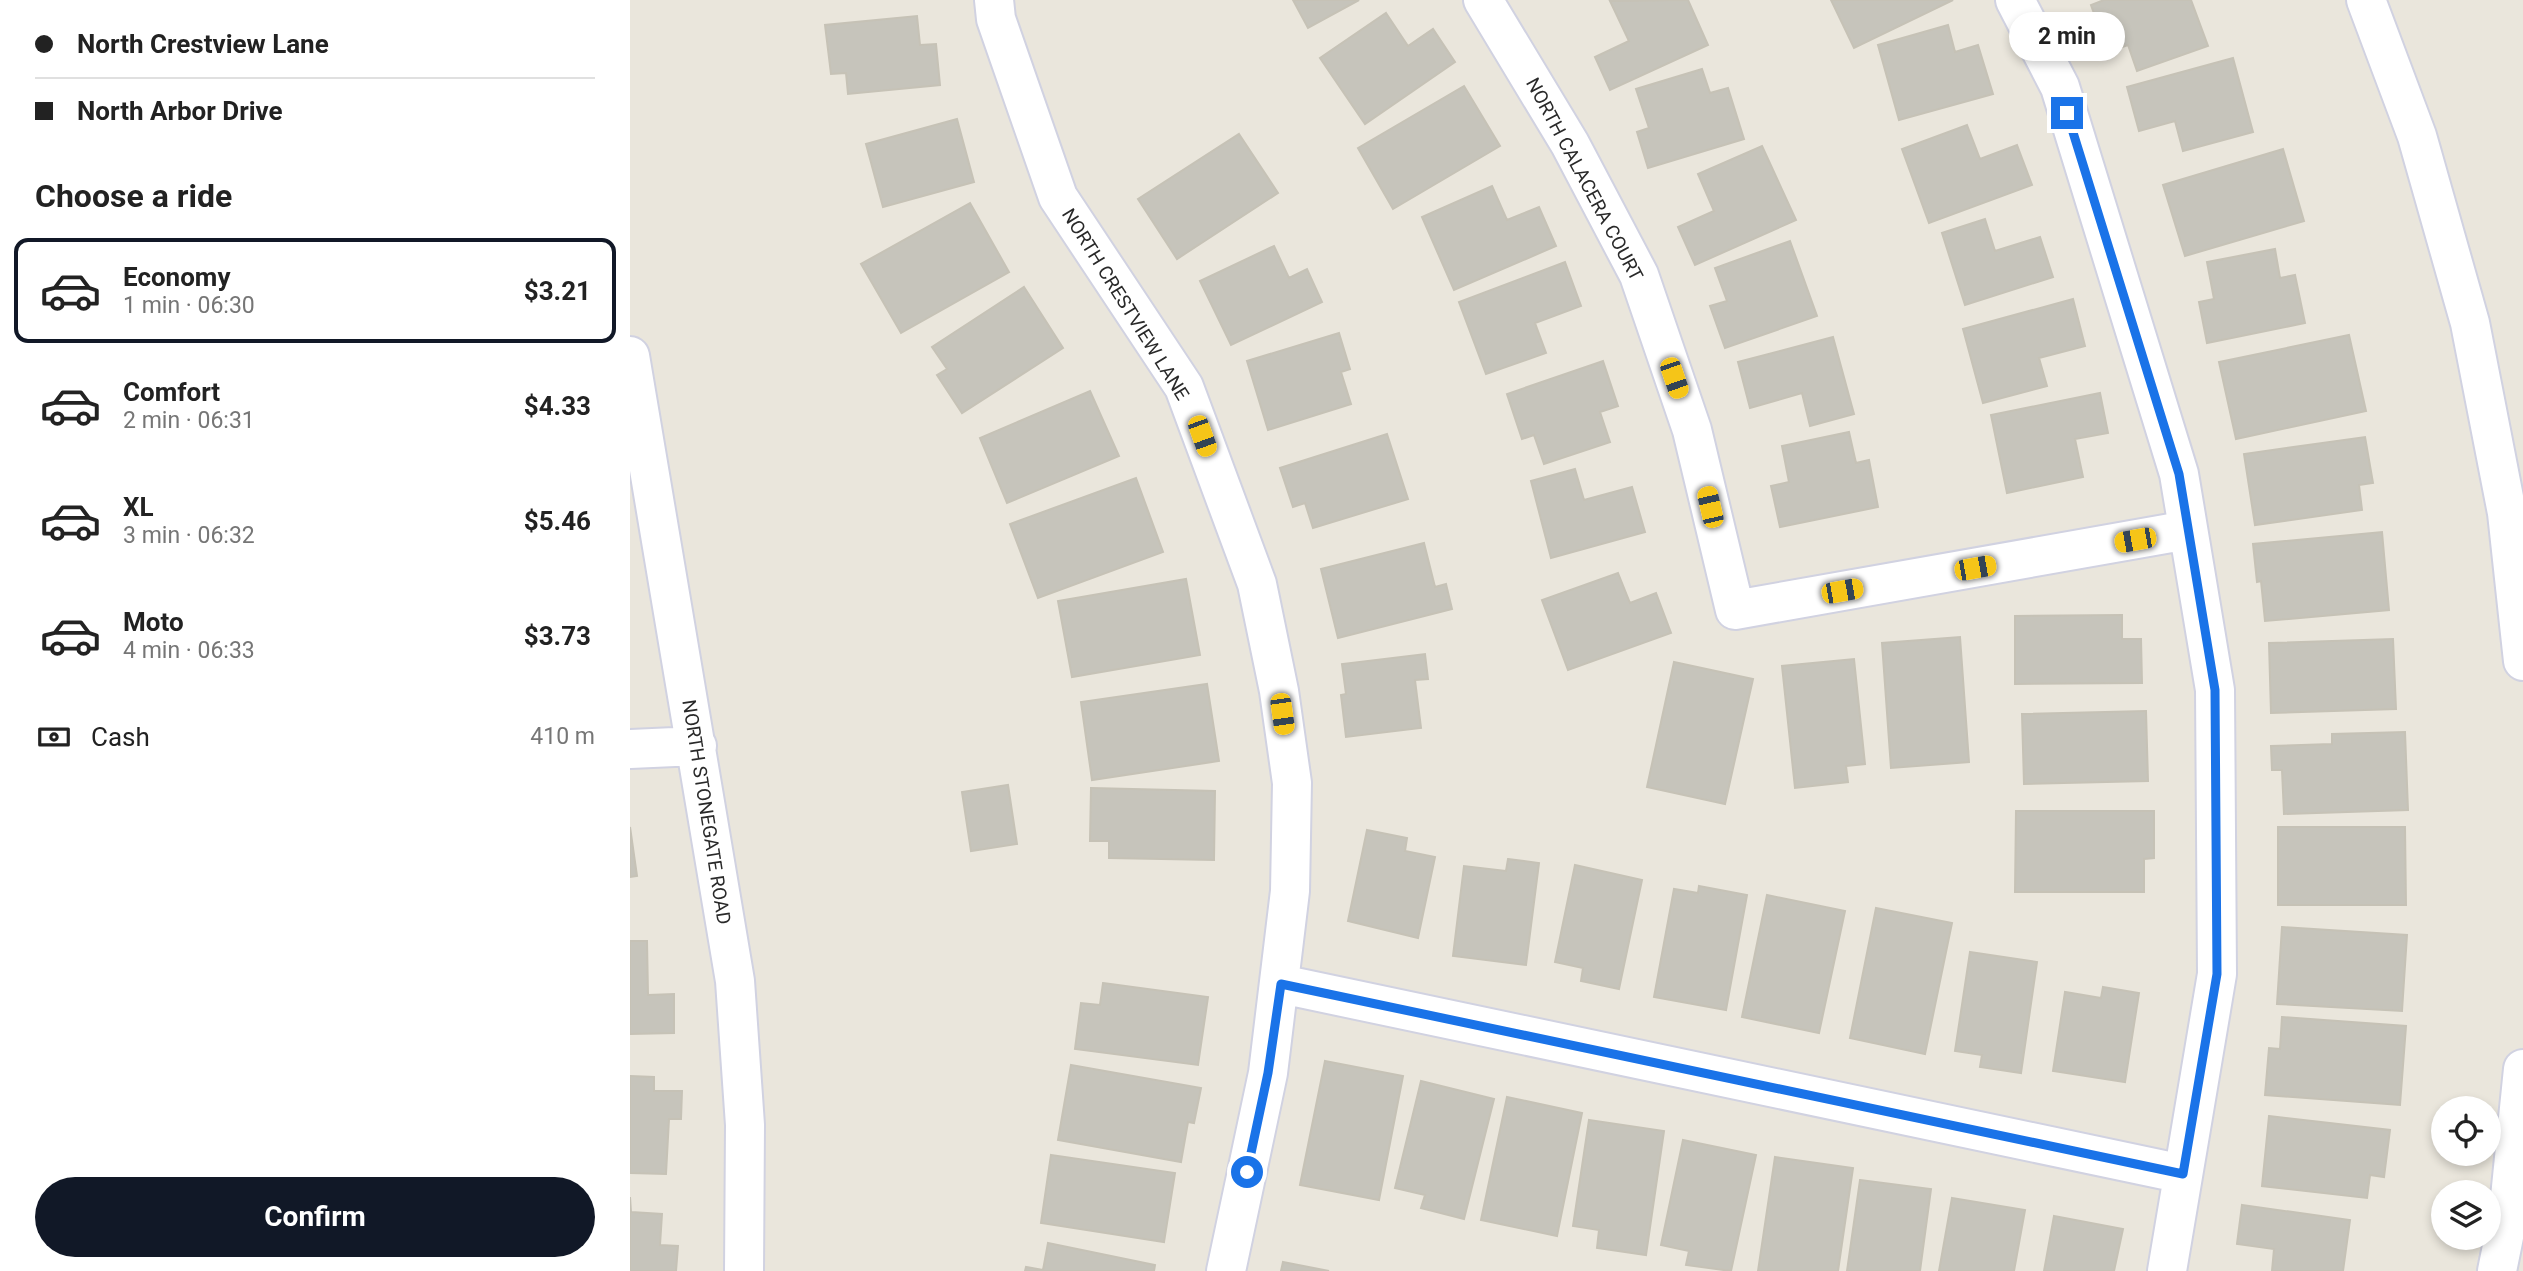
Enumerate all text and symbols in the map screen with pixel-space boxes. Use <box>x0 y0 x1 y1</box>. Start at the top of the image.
callout: 2 min <box>2009 11 2125 60</box>
text: 2 min <box>2038 23 2096 50</box>
text: North Crestview Lane <box>77 29 329 59</box>
street label: NORTH CALACERA COURT <box>1521 74 1648 285</box>
text: North Arbor Drive <box>77 96 283 126</box>
route end <box>2051 97 2083 129</box>
text: Choose a ride <box>35 177 232 215</box>
street label: NORTH CRESTVIEW LANE <box>1057 204 1194 404</box>
icon: car <box>39 259 102 322</box>
text: Economy <box>123 262 230 292</box>
text: $3.21 <box>524 276 591 306</box>
text: 1 min · 06:30 <box>123 292 255 319</box>
car <box>1658 355 1691 401</box>
icon: car <box>39 374 102 437</box>
text: Comfort <box>123 377 220 407</box>
text: $4.33 <box>524 391 591 421</box>
text: 2 min · 06:31 <box>123 407 255 434</box>
car <box>1185 413 1220 459</box>
car <box>1696 484 1725 530</box>
icon: car <box>39 489 102 552</box>
text: XL <box>123 492 154 522</box>
text: $5.46 <box>524 506 591 536</box>
text: 3 min · 06:32 <box>123 522 255 549</box>
car <box>2113 526 2158 554</box>
car <box>1953 554 1998 582</box>
car <box>1820 577 1865 605</box>
icon: car <box>39 604 102 667</box>
text: Moto <box>123 607 184 637</box>
text: $3.73 <box>524 621 591 651</box>
text: 4 min · 06:33 <box>123 637 255 664</box>
car <box>1269 692 1296 736</box>
street label: NORTH STONEGATE ROAD <box>677 698 736 926</box>
icon: cash <box>35 718 73 756</box>
text: Cash <box>91 722 150 752</box>
text: 410 m <box>530 723 595 750</box>
map controls <box>2431 1096 2501 1250</box>
button: locate <box>2431 1096 2501 1166</box>
route start <box>1231 1156 1263 1188</box>
button: Confirm <box>35 1177 595 1257</box>
button: layers <box>2431 1180 2501 1250</box>

